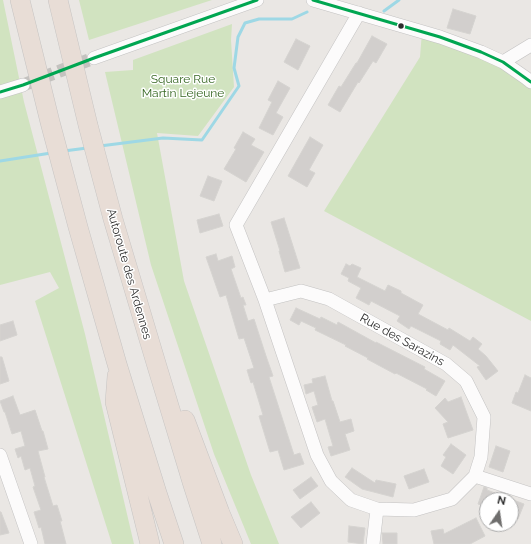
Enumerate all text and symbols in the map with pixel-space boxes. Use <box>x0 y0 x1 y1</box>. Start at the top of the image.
unlabelled marker <box>396 21 406 31</box>
park label: Square Rue Martin Lejeune <box>142 72 224 100</box>
street label: Autoroute des Ardennes <box>103 207 155 341</box>
street label: Rue des Sarazins <box>357 311 447 369</box>
north arrow <box>479 492 519 532</box>
text: N <box>496 494 507 508</box>

